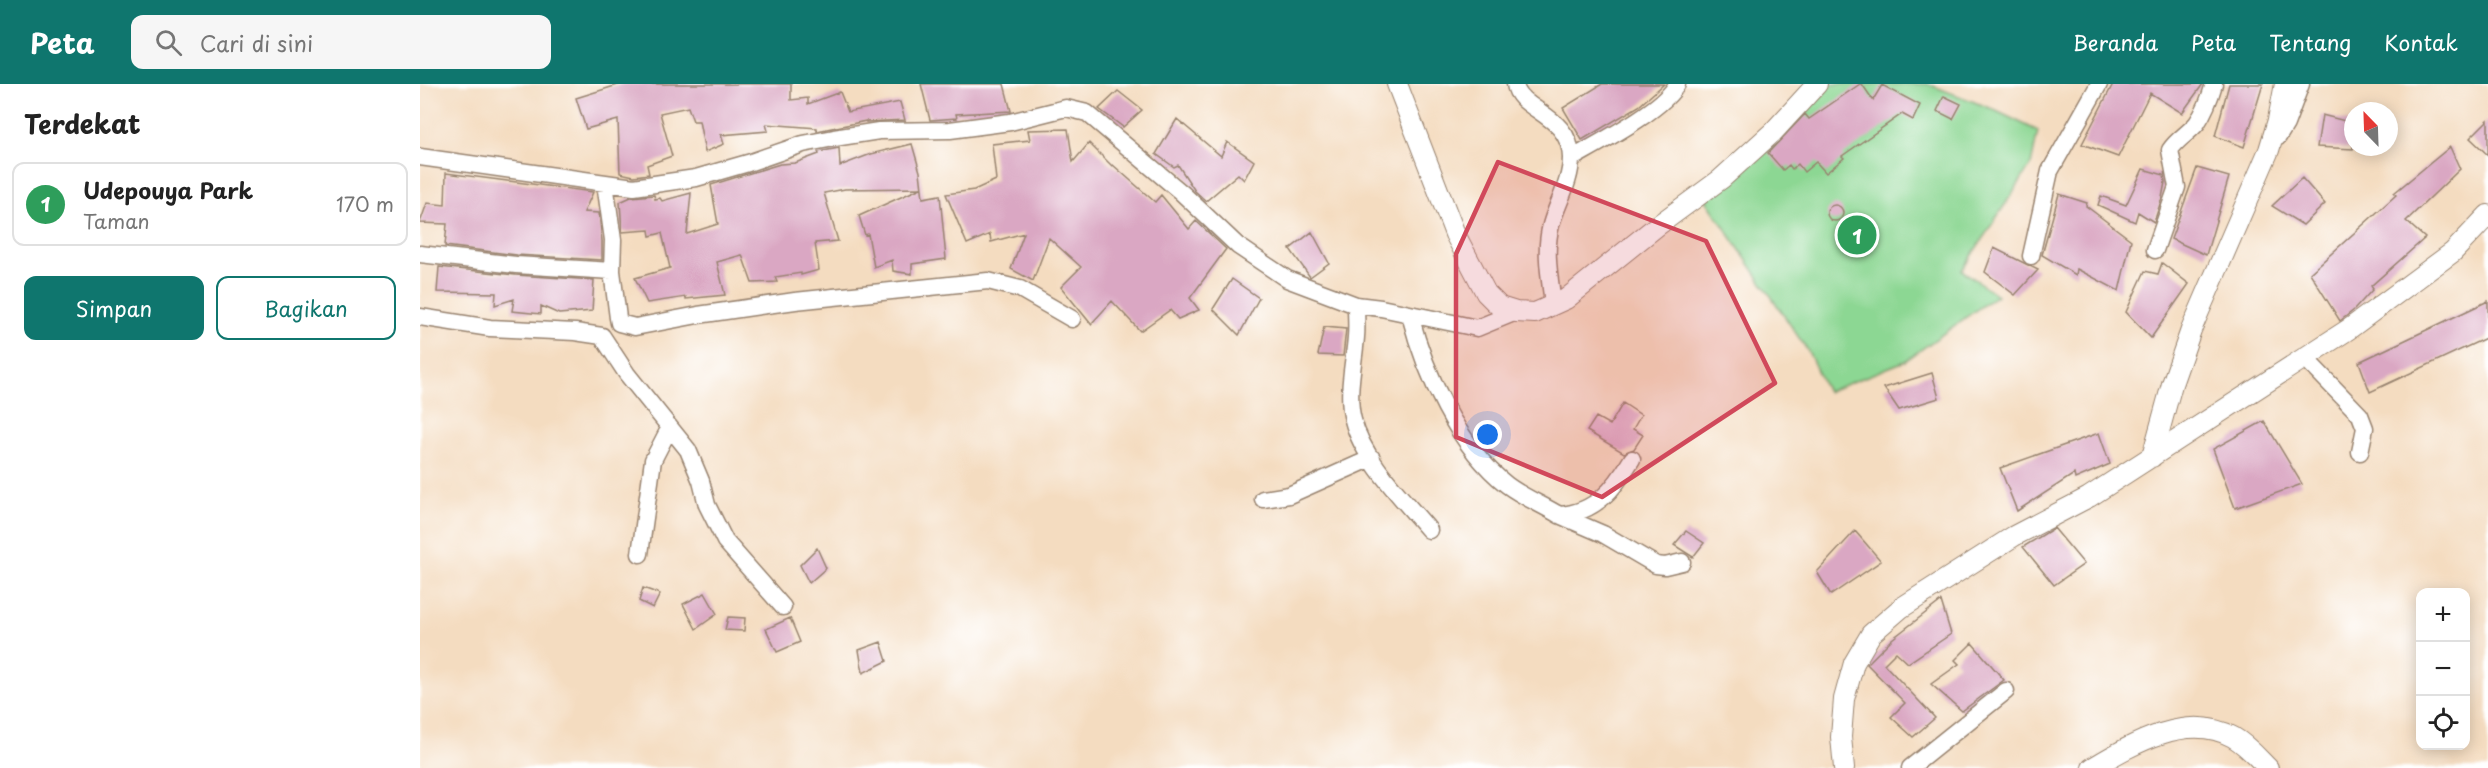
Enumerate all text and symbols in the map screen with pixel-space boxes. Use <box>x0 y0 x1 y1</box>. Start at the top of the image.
search box <box>131 15 551 69</box>
text: Peta <box>30 21 95 64</box>
icon: search <box>152 26 185 59</box>
text: Cari di sini <box>200 26 313 59</box>
text: Beranda <box>2073 26 2158 58</box>
text: Peta <box>2191 26 2236 58</box>
text: Tentang <box>2269 26 2351 58</box>
text: Kontak <box>2384 26 2458 58</box>
north arrow <box>2344 102 2398 156</box>
text: Terdekat <box>24 104 141 143</box>
text: Udepouya Park <box>83 173 253 206</box>
text: 1 <box>41 189 50 219</box>
text: 170 m <box>336 189 394 219</box>
text: Taman <box>83 206 150 236</box>
pin: 1 <box>1838 212 1876 258</box>
button: Simpan <box>24 276 204 340</box>
button: Bagikan <box>216 276 396 340</box>
your location <box>1473 420 1502 449</box>
map controls <box>2416 588 2470 750</box>
button: + <box>2416 588 2470 642</box>
button: − <box>2416 642 2470 696</box>
button: locate <box>2416 696 2470 750</box>

